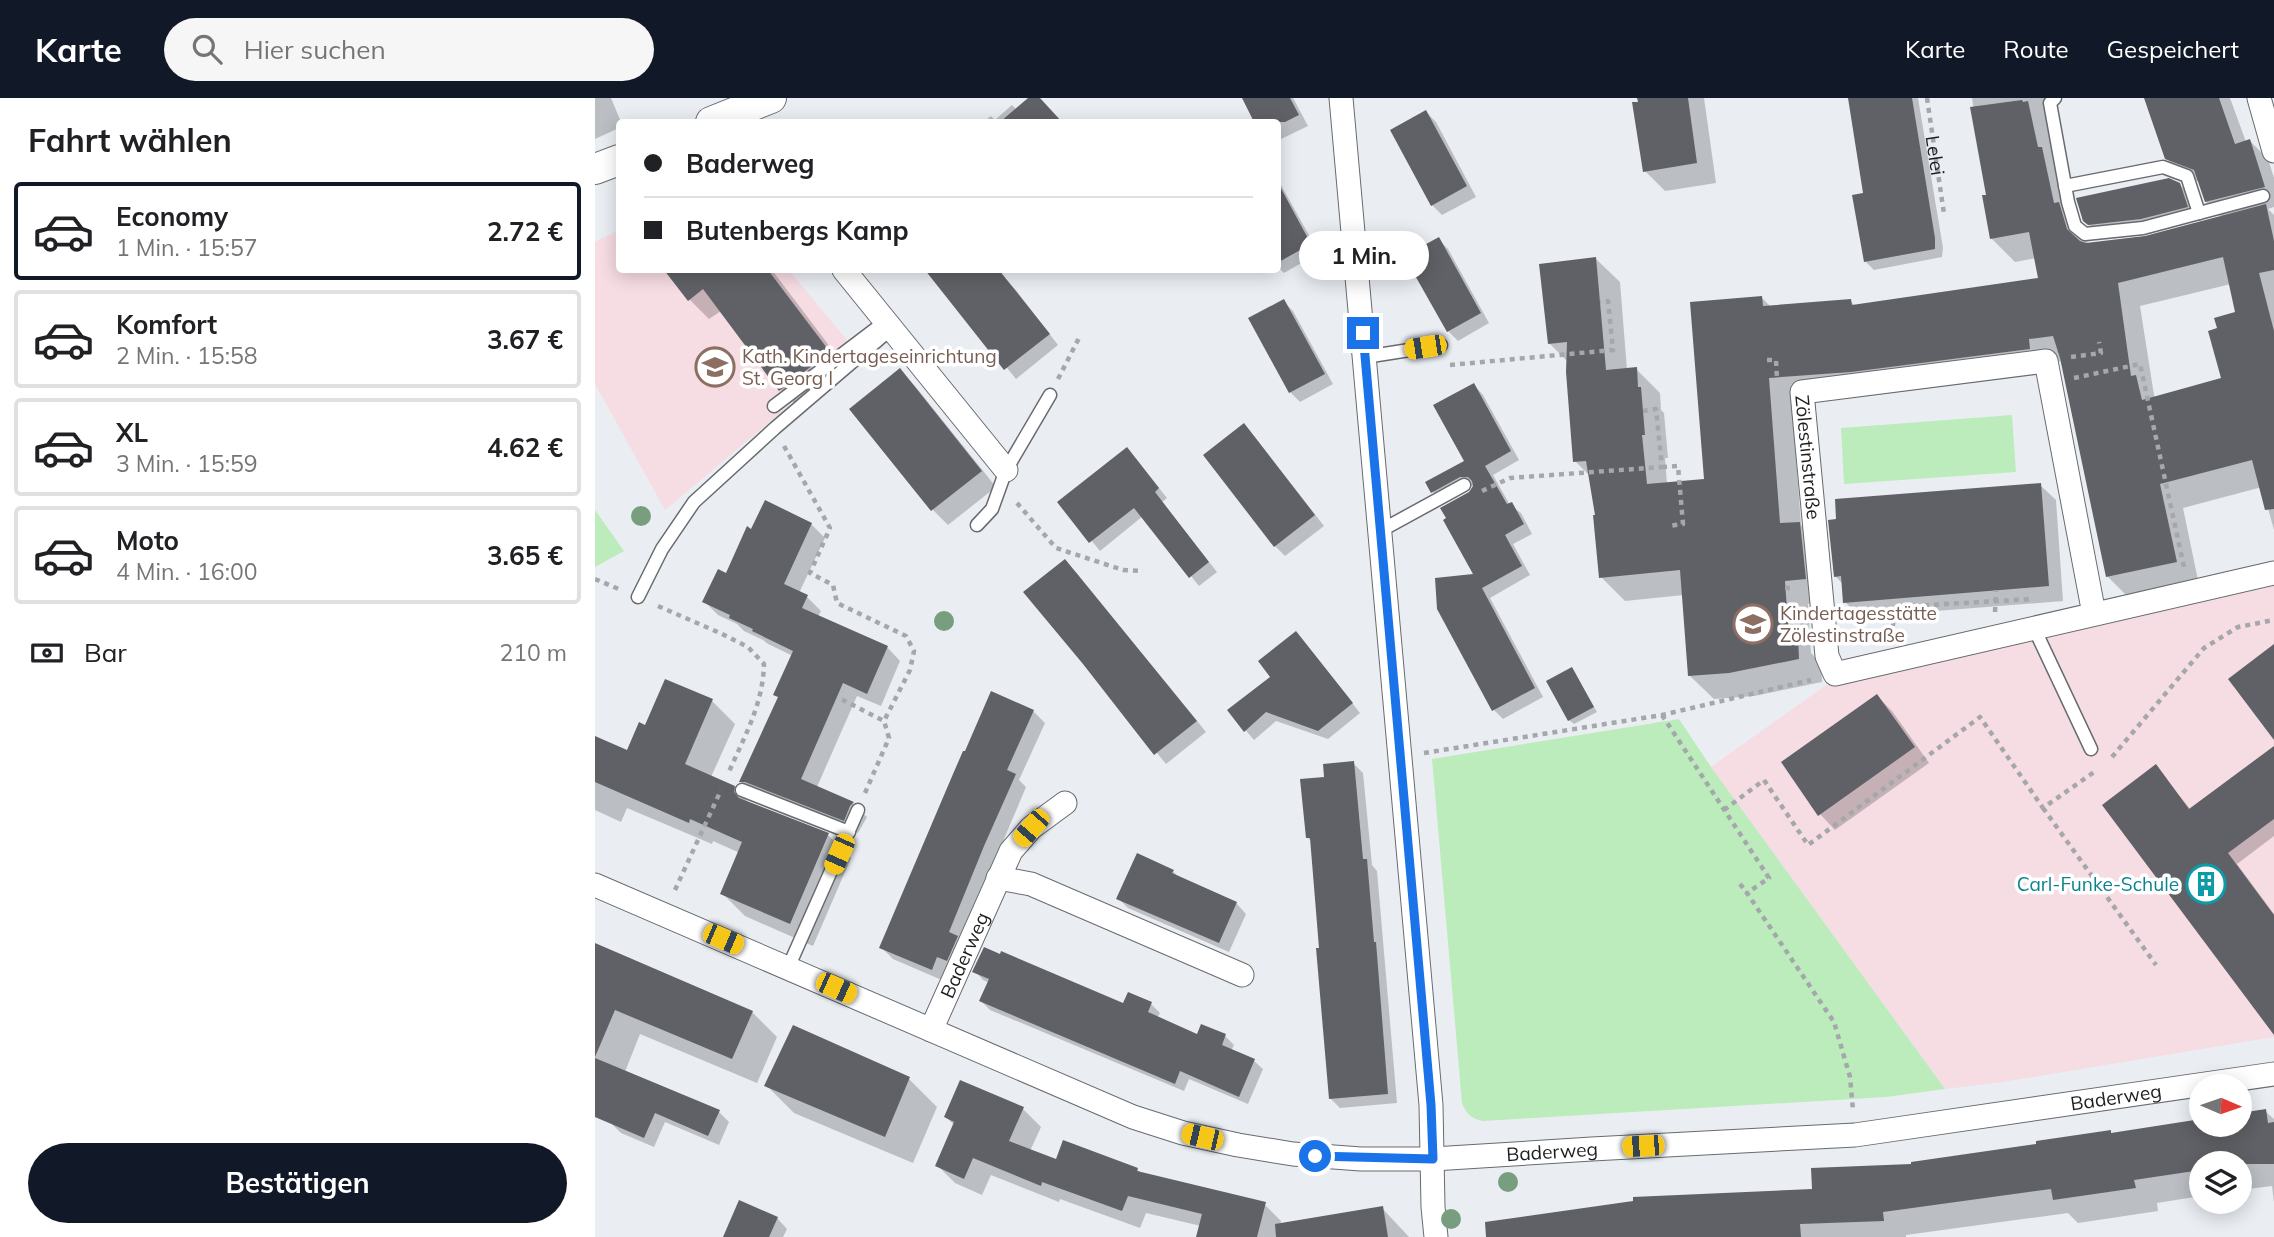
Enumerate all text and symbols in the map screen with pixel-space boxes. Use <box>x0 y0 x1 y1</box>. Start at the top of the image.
search box <box>164 18 654 81</box>
text: Karte <box>35 29 122 70</box>
icon: search <box>188 30 226 68</box>
text: Hier suchen <box>244 33 386 66</box>
text: Karte <box>1905 34 1965 64</box>
text: Route <box>2003 34 2069 64</box>
text: Gespeichert <box>2107 34 2239 64</box>
text: Fahrt wählen <box>28 120 232 160</box>
street label: Lelei <box>1921 134 1950 177</box>
text: Baderweg <box>686 147 815 180</box>
icon: car <box>32 200 95 263</box>
text: Economy <box>116 200 228 233</box>
text: Butenbergs Kamp <box>686 214 909 247</box>
text: 2.72 € <box>487 215 563 248</box>
callout: 1 Min. <box>1298 232 1428 280</box>
text: 1 Min. · 15:57 <box>116 233 258 262</box>
text: 1 Min. <box>1331 241 1397 270</box>
icon: car <box>32 308 95 371</box>
text: Komfort <box>116 308 217 341</box>
route end <box>1347 317 1379 349</box>
text: 3.67 € <box>487 323 563 356</box>
car <box>1403 333 1448 361</box>
text: 2 Min. · 15:58 <box>116 341 258 370</box>
place label: Kath. Kindertageseinrichtung St. Georg I <box>742 344 997 390</box>
school or university icon: Kath. Kindertageseinrichtung St. Georg I <box>694 346 736 388</box>
street label: Zölestinstraße <box>1790 394 1826 521</box>
icon: car <box>32 416 95 479</box>
text: XL <box>116 416 148 449</box>
text: 4.62 € <box>487 431 563 464</box>
text: 3 Min. · 15:59 <box>116 449 258 478</box>
icon: car <box>32 524 95 587</box>
text: Moto <box>116 524 179 557</box>
text: 3.65 € <box>487 539 563 572</box>
text: 4 Min. · 16:00 <box>116 557 258 586</box>
place label: Kindertagesstätte Zölestinstraße <box>1780 601 1937 647</box>
school or university icon: Kindertagesstätte Zölestinstraße <box>1732 603 1774 645</box>
icon: cash <box>28 634 66 672</box>
text: Bar <box>84 636 127 669</box>
text: 210 m <box>499 638 567 667</box>
car <box>1010 805 1053 851</box>
car <box>821 831 858 877</box>
building icon: Carl-Funke-Schule <box>2185 863 2227 905</box>
place label: Carl-Funke-Schule <box>2017 872 2179 896</box>
street label: Baderweg <box>935 908 994 1002</box>
car <box>700 921 747 957</box>
car <box>813 970 860 1006</box>
north arrow <box>2189 1074 2252 1138</box>
map controls <box>2189 1074 2252 1214</box>
street label: Baderweg <box>2069 1079 2163 1115</box>
car <box>1180 1122 1225 1152</box>
car <box>1622 1134 1665 1158</box>
street label: Baderweg <box>1506 1137 1599 1166</box>
route start <box>1299 1140 1331 1172</box>
button: Bestätigen <box>28 1143 567 1223</box>
button: layers <box>2189 1151 2252 1214</box>

